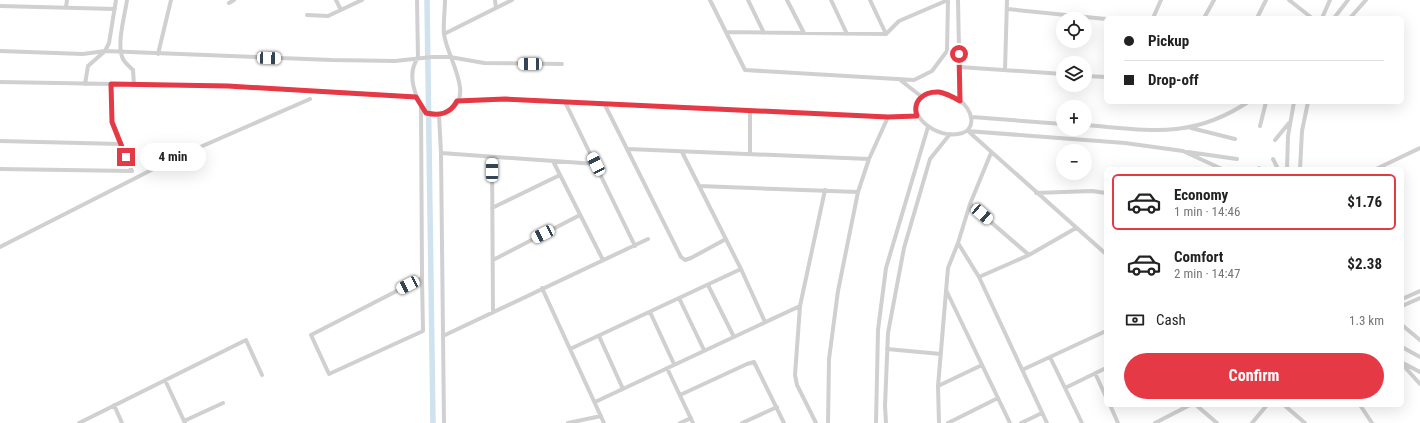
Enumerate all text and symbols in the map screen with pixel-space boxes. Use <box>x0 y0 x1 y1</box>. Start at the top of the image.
map controls <box>1056 12 1092 180</box>
button: locate <box>1056 12 1092 48</box>
text: Pickup <box>1148 32 1189 50</box>
route start <box>950 45 968 63</box>
car <box>257 52 281 64</box>
button: layers <box>1056 56 1092 92</box>
car <box>518 58 542 70</box>
text: Drop-off <box>1148 71 1199 89</box>
button: + <box>1056 100 1092 136</box>
callout: 4 min <box>140 143 206 171</box>
button: − <box>1056 144 1092 180</box>
route end <box>117 148 135 166</box>
text: 4 min <box>159 149 187 164</box>
car <box>585 151 607 177</box>
car <box>486 158 498 182</box>
icon: car <box>1126 184 1162 220</box>
text: Economy <box>1174 186 1228 204</box>
text: $1.76 <box>1347 193 1382 211</box>
car <box>969 202 995 226</box>
text: 1 min · 14:46 <box>1174 204 1240 219</box>
car <box>530 223 556 245</box>
icon: car <box>1126 246 1162 282</box>
text: Comfort <box>1174 248 1223 266</box>
text: $2.38 <box>1347 255 1382 273</box>
text: 2 min · 14:47 <box>1174 266 1240 281</box>
car <box>395 274 421 296</box>
icon: cash <box>1124 309 1146 331</box>
text: Cash <box>1156 311 1186 329</box>
text: 1.3 km <box>1349 313 1384 328</box>
button: Confirm <box>1124 353 1384 399</box>

